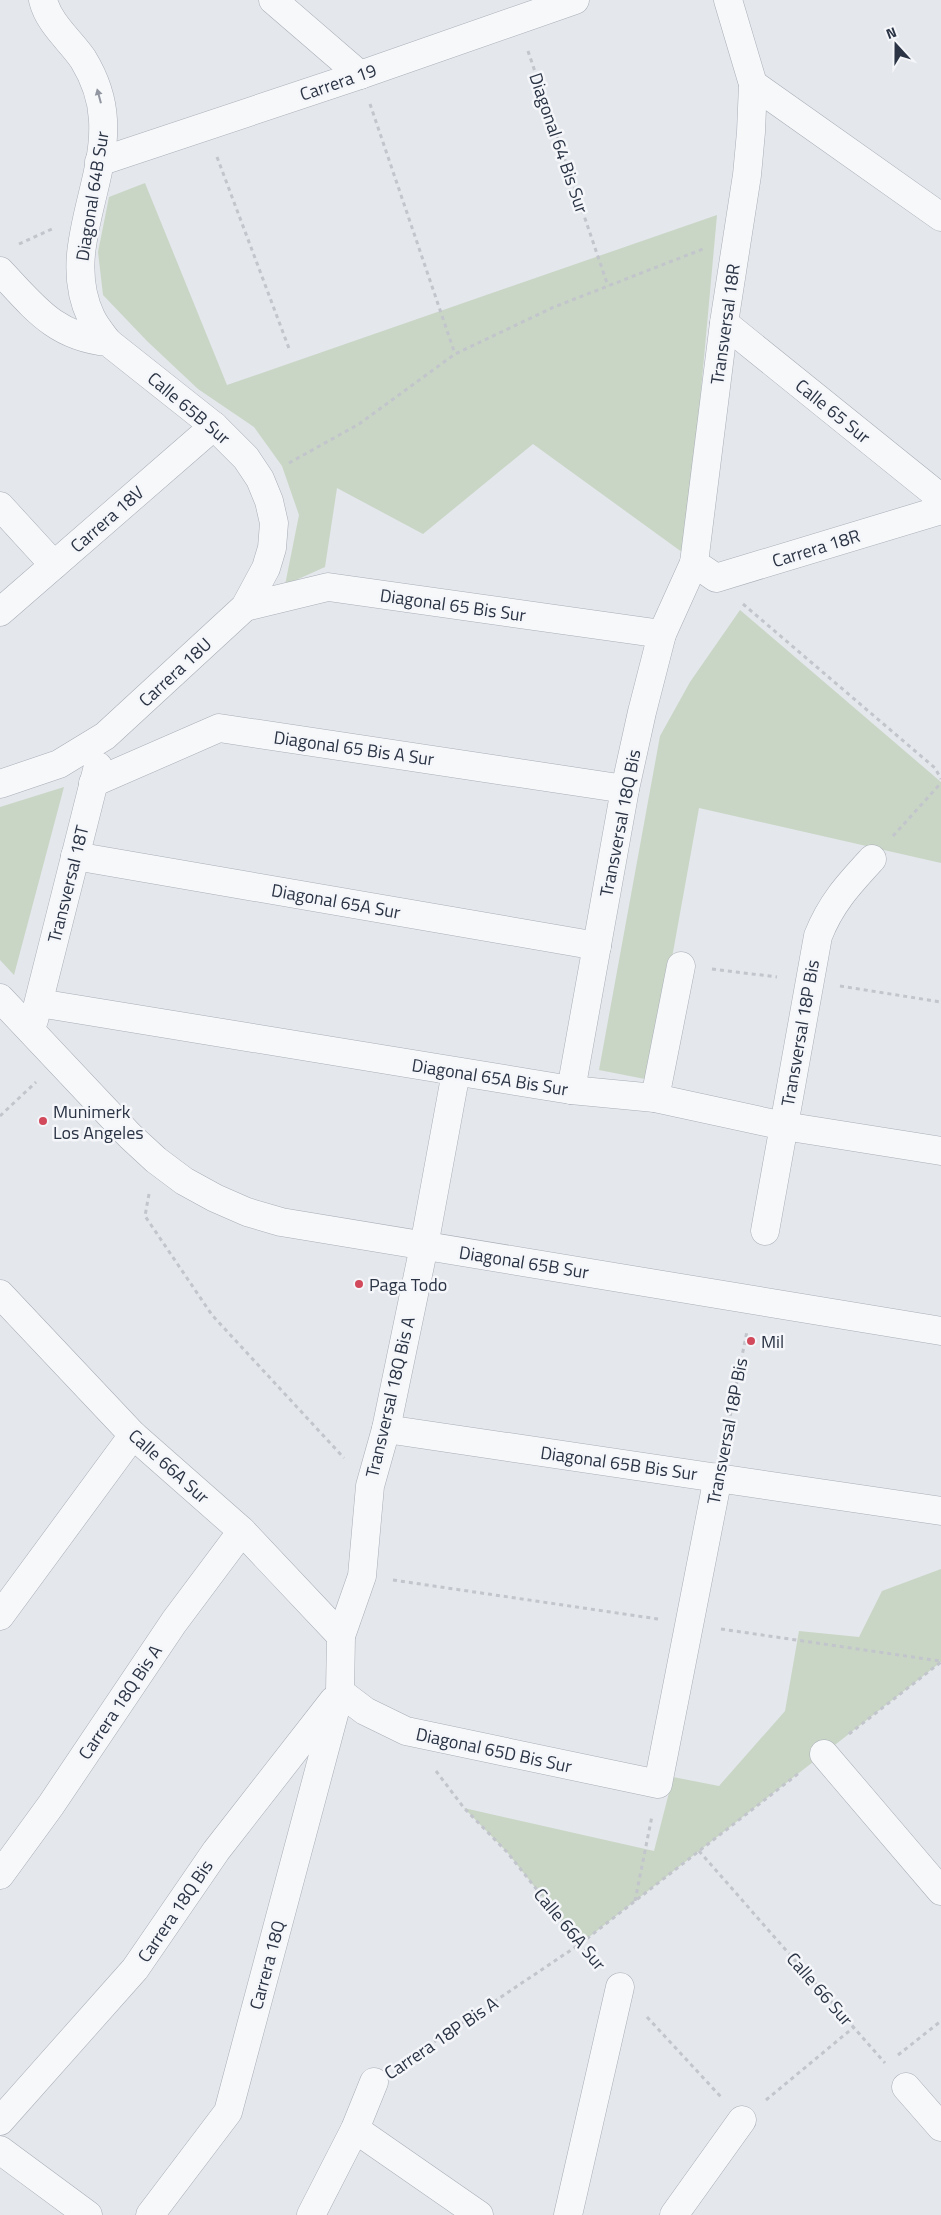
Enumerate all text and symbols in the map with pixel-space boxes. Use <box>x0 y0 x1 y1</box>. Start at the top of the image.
north arrow <box>871 20 921 70</box>
text: N <box>883 21 899 44</box>
street label: Carrera 19 <box>296 56 380 108</box>
street label: Diagonal 64 Bis Sur <box>522 69 596 217</box>
one-way arrow <box>94 89 102 104</box>
street label: Diagonal 64B Sur <box>68 129 116 263</box>
street label: Transversal 18R <box>703 262 747 386</box>
street label: Calle 65B Sur <box>142 365 236 451</box>
street label: Calle 65 Sur <box>790 372 876 450</box>
street label: Carrera 18V <box>64 479 150 559</box>
street label: Carrera 18R <box>769 522 863 574</box>
street label: Diagonal 65 Bis Sur <box>378 581 528 629</box>
street label: Carrera 18U <box>132 631 218 713</box>
street label: Diagonal 65 Bis A Sur <box>272 723 436 773</box>
street label: Transversal 18Q Bis <box>592 747 648 899</box>
street label: Transversal 18T <box>40 822 96 945</box>
street label: Diagonal 65A Sur <box>269 876 403 926</box>
street label: Transversal 18P Bis <box>774 957 826 1109</box>
street label: Diagonal 65A Bis Sur <box>410 1051 570 1103</box>
place label: Munimerk Los Angeles <box>53 1098 144 1146</box>
marker: Munimerk Los Angeles <box>37 1115 49 1127</box>
street label: Diagonal 65B Sur <box>457 1238 591 1286</box>
place label: Paga Todo <box>369 1271 447 1298</box>
marker: Paga Todo <box>353 1278 365 1290</box>
street label: Transversal 18Q Bis A <box>358 1314 422 1480</box>
place label: Mil <box>761 1328 784 1355</box>
marker: Mil <box>745 1335 757 1347</box>
street label: Transversal 18P Bis <box>700 1355 754 1507</box>
street label: Calle 66A Sur <box>123 1422 215 1510</box>
street label: Diagonal 65B Bis Sur <box>539 1439 699 1487</box>
street label: Carrera 18Q Bis A <box>71 1639 169 1765</box>
street label: Diagonal 65D Bis Sur <box>414 1720 574 1780</box>
street label: Carrera 18Q Bis <box>131 1854 219 1968</box>
street label: Calle 66A Sur <box>527 1882 613 1976</box>
street label: Carrera 18Q <box>242 1917 292 2013</box>
street label: Calle 66 Sur <box>780 1946 860 2032</box>
street label: Carrera 18P Bis A <box>379 1990 504 2086</box>

